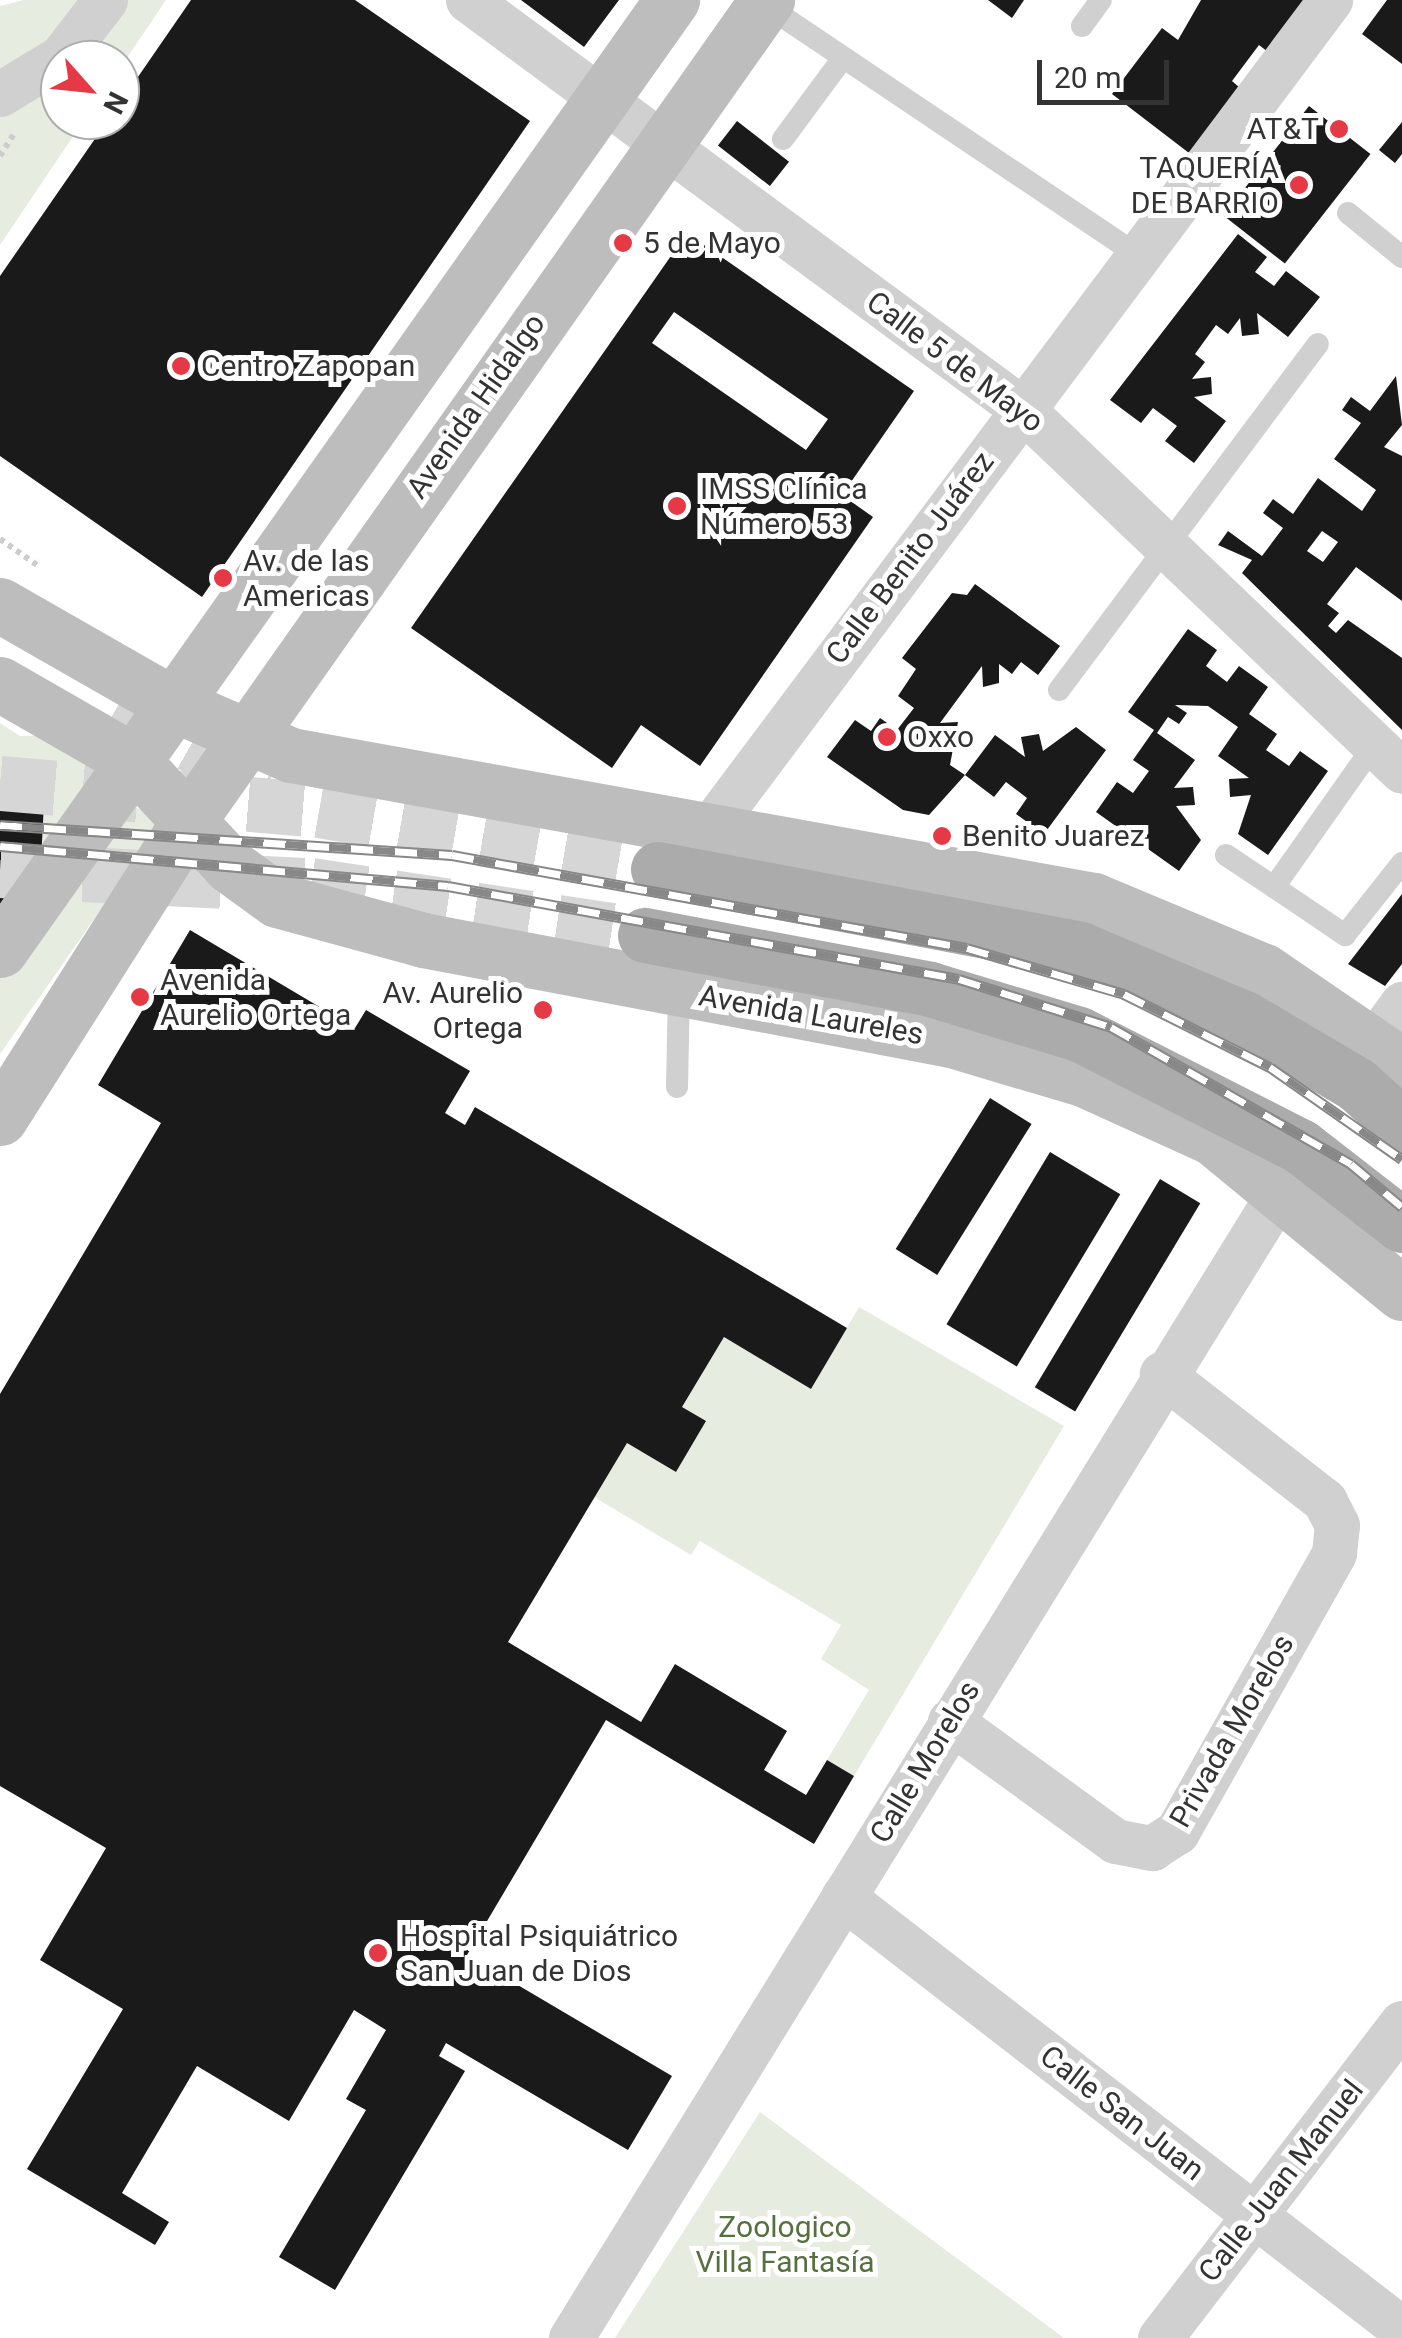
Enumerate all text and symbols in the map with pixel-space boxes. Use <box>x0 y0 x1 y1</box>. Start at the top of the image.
north arrow <box>40 40 140 140</box>
scale bar <box>1042 40 1174 102</box>
text: 20 m <box>1054 60 1121 95</box>
text: N <box>96 87 135 119</box>
place label: AT&T <box>1247 111 1319 147</box>
marker: AT&T <box>1328 118 1350 140</box>
place label: TAQUERÍA DE BARRIO <box>1131 150 1279 220</box>
marker: TAQUERÍA DE BARRIO <box>1288 174 1310 196</box>
place label: 5 de Mayo <box>643 225 781 261</box>
marker: 5 de Mayo <box>612 232 634 254</box>
street label: Calle 5 de Mayo <box>860 284 1050 440</box>
street label: Avenida Hidalgo <box>399 307 553 505</box>
place label: Centro Zapopan <box>201 348 415 384</box>
marker: Centro Zapopan <box>170 355 192 377</box>
street label: Calle Benito Juárez <box>818 445 1002 671</box>
place label: IMSS Clínica Número 53 <box>700 471 868 542</box>
marker: IMSS Clínica Número 53 <box>664 493 690 519</box>
place label: Av. de las Americas <box>243 543 370 614</box>
marker: Av. de las Americas <box>212 567 234 589</box>
place label: Oxxo <box>907 719 974 755</box>
marker: Oxxo <box>876 726 898 748</box>
place label: Benito Juarez <box>962 818 1145 854</box>
marker: Benito Juarez <box>931 825 953 847</box>
place label: Avenida Aurelio Ortega <box>160 962 351 1032</box>
place label: Av. Aurelio Ortega <box>382 975 523 1046</box>
street label: Avenida Laureles <box>696 978 926 1052</box>
marker: Avenida Aurelio Ortega <box>129 986 151 1008</box>
marker: Av. Aurelio Ortega <box>532 999 554 1021</box>
street label: Privada Morelos <box>1162 1628 1302 1834</box>
street label: Calle Morelos <box>863 1674 987 1850</box>
place label: Hospital Psiquiátrico San Juan de Dios <box>400 1918 678 1988</box>
marker: Hospital Psiquiátrico San Juan de Dios <box>365 1940 391 1966</box>
street label: Calle San Juan <box>1033 2038 1211 2188</box>
street label: Calle Juan Manuel <box>1191 2073 1371 2289</box>
park label: Zoologico Villa Fantasía <box>695 2209 875 2280</box>

